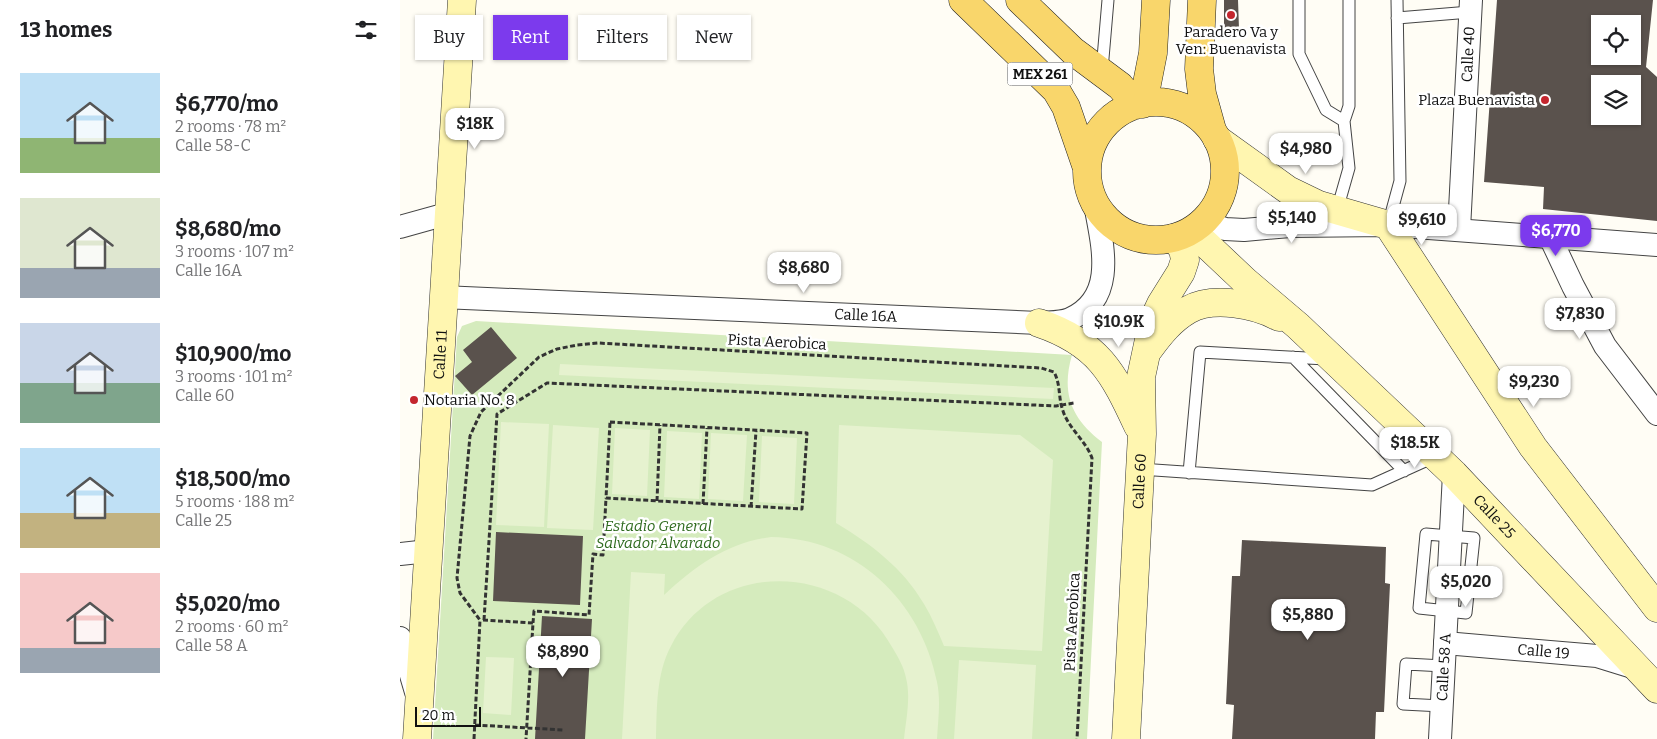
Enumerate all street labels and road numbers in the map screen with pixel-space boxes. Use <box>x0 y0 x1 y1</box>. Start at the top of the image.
street label: Calle 40 <box>1458 26 1479 83</box>
road number: MEX 261 <box>1008 62 1072 86</box>
street label: Calle 16A <box>834 305 898 326</box>
street label: Calle 11 <box>430 329 451 380</box>
street label: Pista Aerobica <box>727 330 827 354</box>
street label: Calle 60 <box>1129 453 1150 510</box>
street label: Calle 25 <box>1469 491 1519 542</box>
street label: Pista Aerobica <box>1060 572 1084 672</box>
street label: Calle 58 A <box>1433 632 1455 702</box>
street label: Calle 19 <box>1517 640 1570 663</box>

